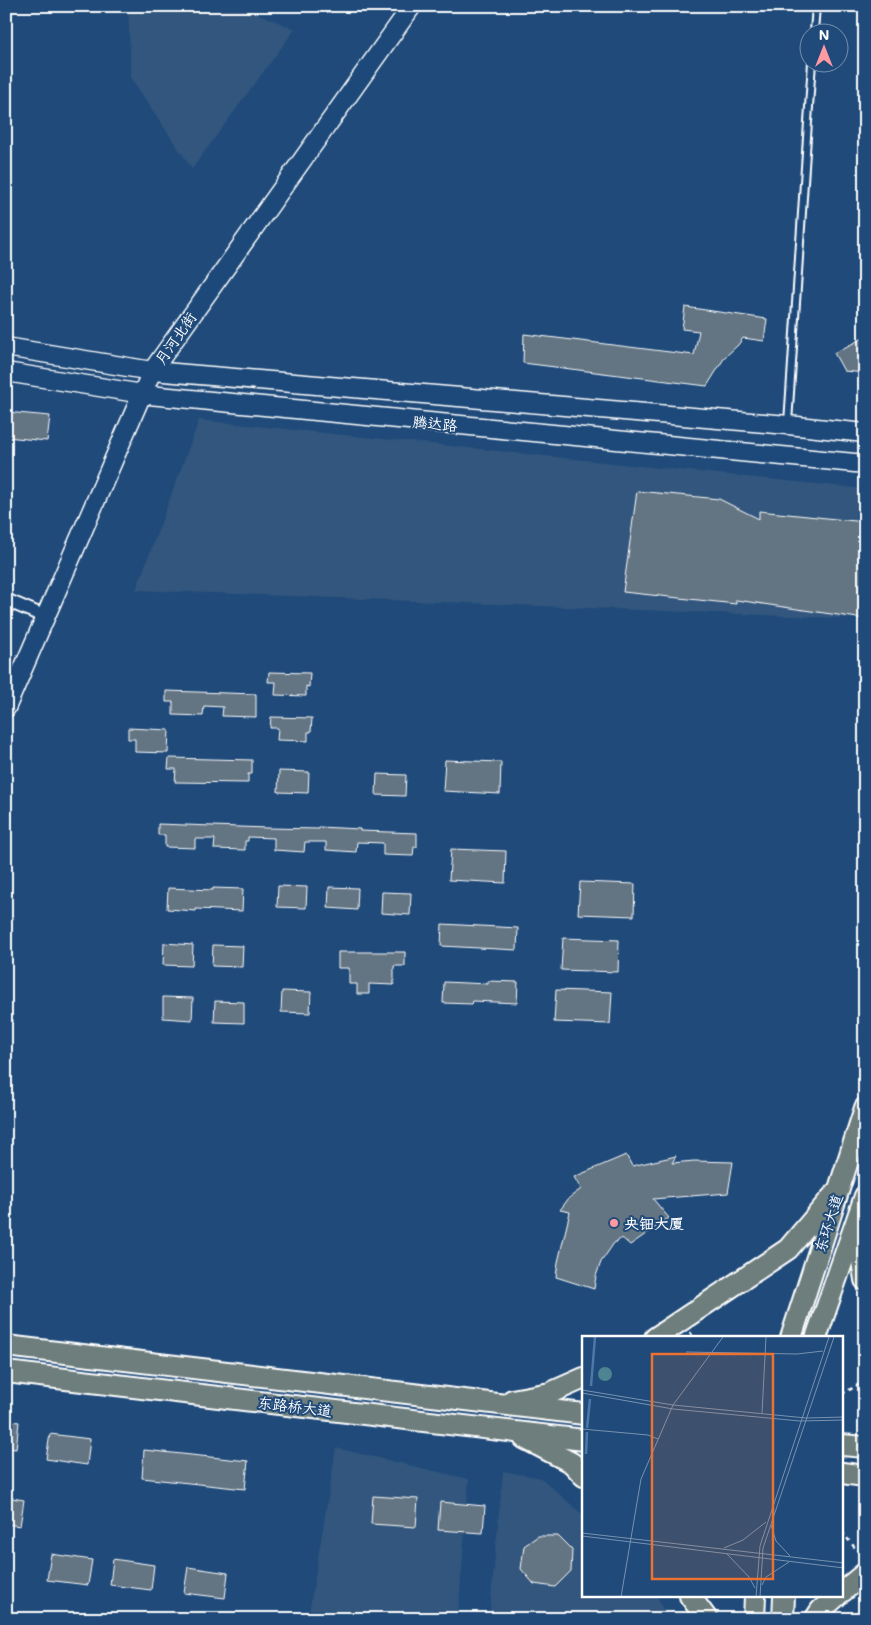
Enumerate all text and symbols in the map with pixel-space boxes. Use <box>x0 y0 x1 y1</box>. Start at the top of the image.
north arrow <box>798 22 848 72</box>
text: N <box>819 25 829 44</box>
street label: 月河北街 <box>150 308 200 368</box>
street label: 腾达路 <box>412 411 458 435</box>
street label: 东环大道 <box>809 1191 847 1255</box>
place label: 央钿大厦 <box>624 1213 684 1233</box>
marker: 央钿大厦 <box>608 1217 620 1229</box>
inset map <box>582 1336 844 1598</box>
street label: 东路桥大道 <box>257 1392 333 1420</box>

